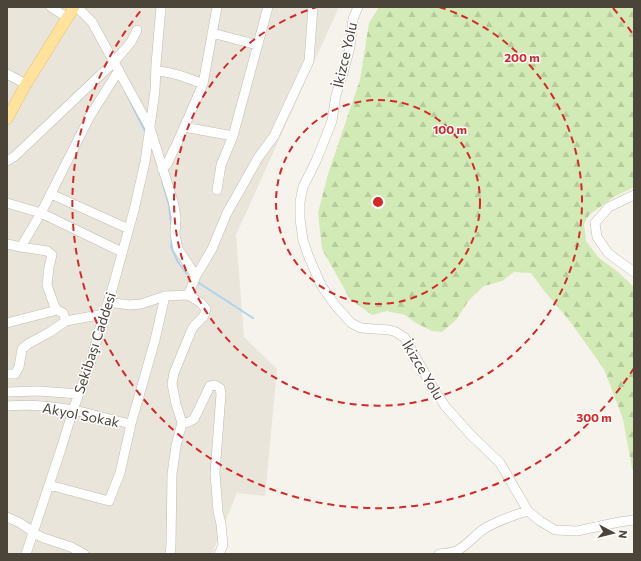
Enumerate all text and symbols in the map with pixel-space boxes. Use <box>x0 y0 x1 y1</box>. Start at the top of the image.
street label: İkizce Yolu <box>329 21 360 89</box>
text: 200 m <box>504 50 540 64</box>
text: 100 m <box>433 122 467 136</box>
centre of rings <box>371 195 385 209</box>
street label: Sekibaşı Caddesi <box>70 290 119 396</box>
street label: İkizce Yolu <box>399 337 448 403</box>
street label: Akyol Sokak <box>41 399 121 430</box>
text: 300 m <box>576 410 612 424</box>
north arrow <box>593 513 633 553</box>
text: N <box>616 529 630 539</box>

